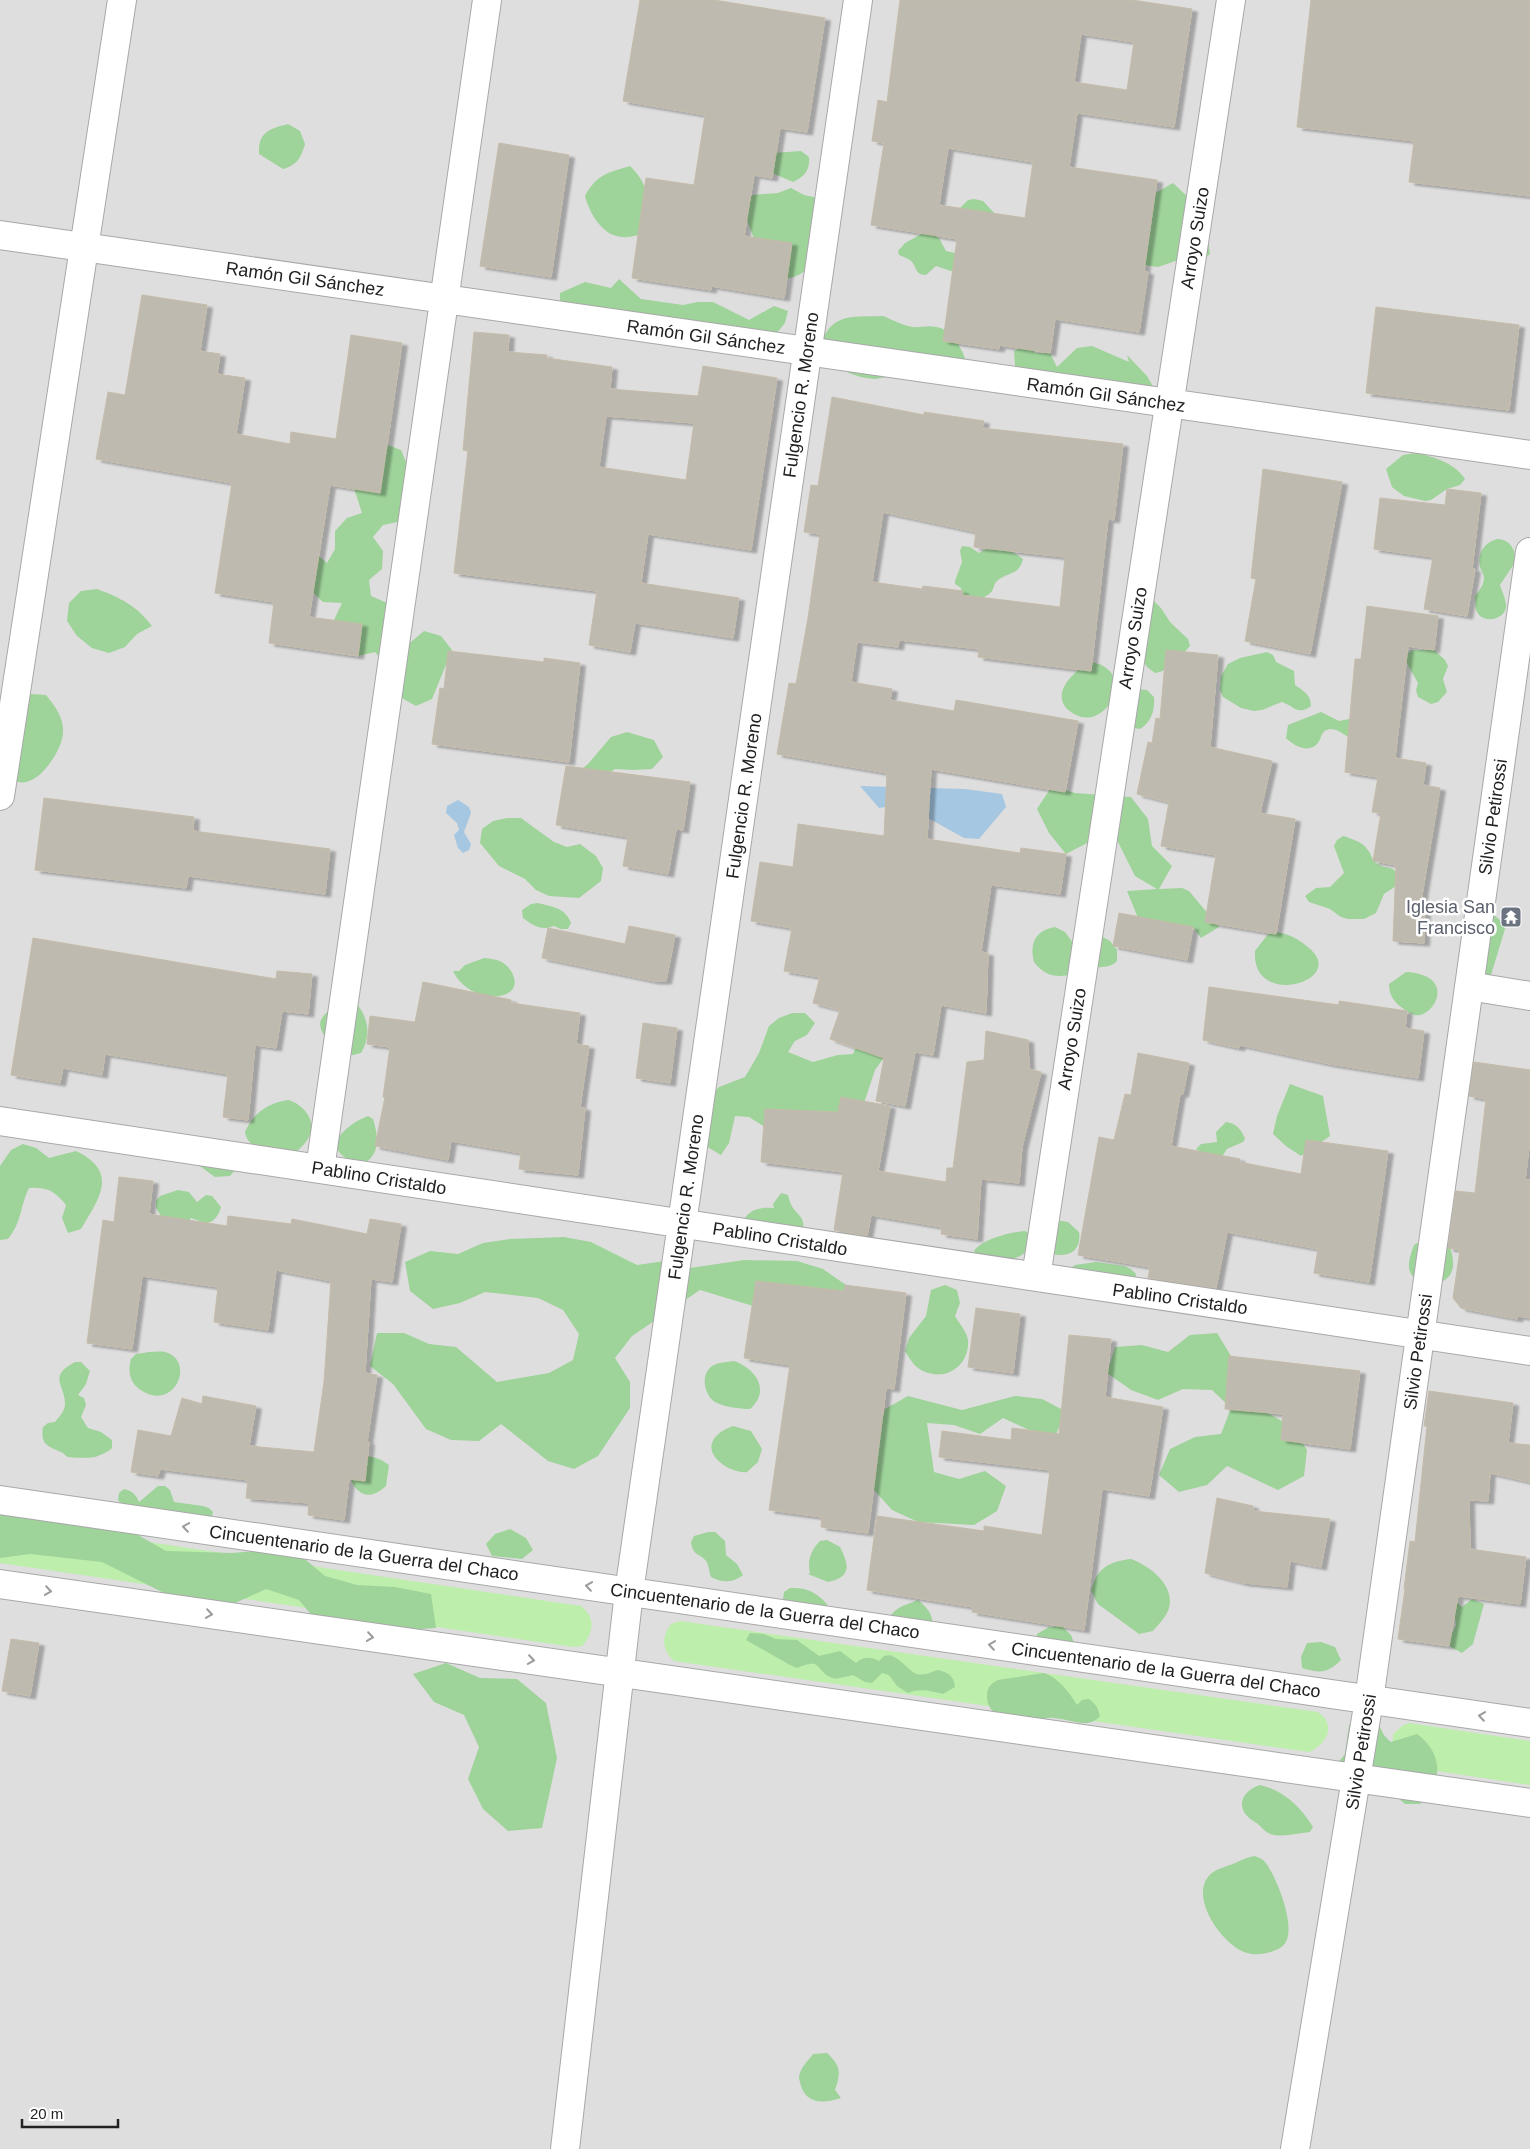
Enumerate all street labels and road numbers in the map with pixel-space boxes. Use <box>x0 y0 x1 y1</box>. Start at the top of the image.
street label: Arroyo Suizo <box>1177 186 1213 290</box>
street label: Ramón Gil Sánchez <box>224 258 386 300</box>
street label: Fulgencio R. Moreno <box>779 311 823 479</box>
street label: Ramón Gil Sánchez <box>625 316 787 358</box>
street label: Ramón Gil Sánchez <box>1025 374 1187 416</box>
street label: Arroyo Suizo <box>1115 586 1151 690</box>
street label: Fulgencio R. Moreno <box>722 712 766 880</box>
street label: Silvio Petirossi <box>1475 758 1511 876</box>
street label: Arroyo Suizo <box>1054 987 1090 1091</box>
street label: Fulgencio R. Moreno <box>664 1113 708 1281</box>
street label: Pablino Cristaldo <box>310 1157 448 1199</box>
street label: Pablino Cristaldo <box>711 1218 849 1260</box>
street label: Pablino Cristaldo <box>1111 1280 1249 1318</box>
street label: Silvio Petirossi <box>1400 1293 1436 1411</box>
street label: Cincuentenario de la Guerra del Chaco <box>208 1521 520 1585</box>
street label: Cincuentenario de la Guerra del Chaco <box>609 1579 921 1643</box>
street label: Cincuentenario de la Guerra del Chaco <box>1010 1638 1322 1702</box>
street label: Silvio Petirossi <box>1342 1693 1380 1811</box>

